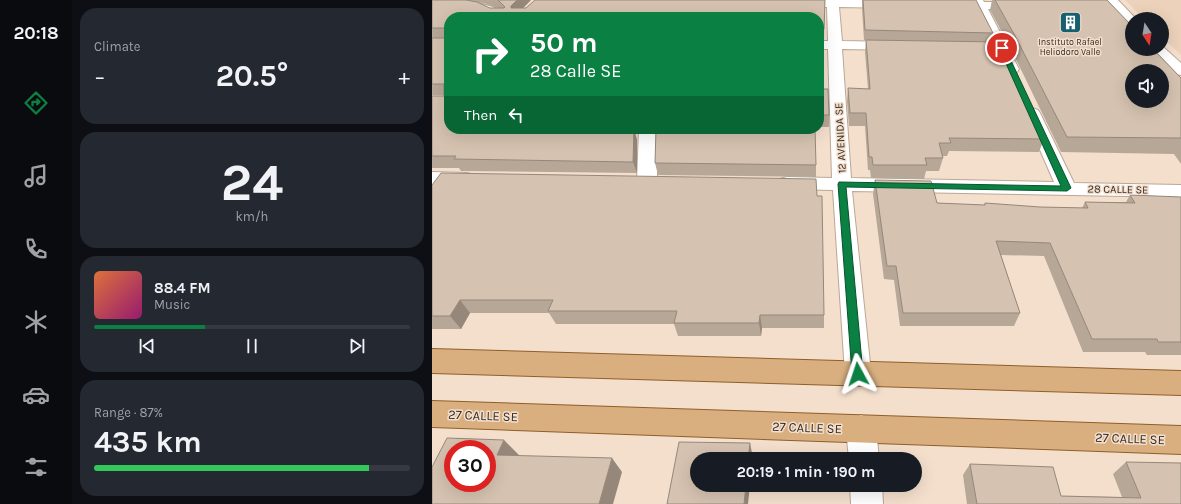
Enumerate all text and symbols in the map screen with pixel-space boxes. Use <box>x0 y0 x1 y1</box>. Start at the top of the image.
building icon: Instituto Rafael Heliodoro Valle <box>1057 10 1083 36</box>
north arrow <box>1125 12 1169 56</box>
map controls <box>1125 12 1169 108</box>
text: 20:18 <box>13 22 59 44</box>
text: 50 m <box>530 26 598 59</box>
icon: right <box>464 28 516 80</box>
pin <box>985 31 1019 65</box>
icon: arrive <box>991 37 1013 59</box>
place label: Instituto Rafael Heliodoro Valle <box>1038 37 1102 57</box>
text: Climate <box>94 39 140 54</box>
text: 20.5° <box>216 58 288 94</box>
text: 28 Calle SE <box>530 60 621 82</box>
text: − <box>94 64 106 90</box>
text: + <box>398 64 410 90</box>
button: sound <box>1125 64 1169 108</box>
icon: directions <box>22 89 50 117</box>
street label: 12 AVENIDA SE <box>832 102 849 174</box>
icon: left <box>505 104 527 126</box>
text: Then <box>464 106 497 124</box>
text: 24 <box>221 152 283 213</box>
icon: music <box>22 162 50 190</box>
street label: 28 CALLE SE <box>1088 182 1148 197</box>
text: km/h <box>236 209 268 224</box>
icon: phone <box>22 235 50 263</box>
text: 88.4 FM <box>154 279 211 297</box>
text: Music <box>154 297 190 312</box>
icon: climate <box>22 308 50 336</box>
icon: previous <box>136 335 158 357</box>
icon: pause <box>241 335 263 357</box>
icon: next <box>346 335 368 357</box>
position arrow <box>837 353 879 395</box>
icon: car <box>22 381 50 409</box>
text: Range · 87% <box>94 405 163 420</box>
street label: 27 CALLE SE <box>448 407 518 424</box>
street label: 27 CALLE SE <box>772 419 842 436</box>
text: 435 km <box>94 424 202 460</box>
street label: 27 CALLE SE <box>1095 430 1165 447</box>
speed limit sign: 30 <box>444 440 496 492</box>
icon: filters <box>22 453 50 481</box>
text: 20:19 · 1 min · 190 m <box>737 463 875 481</box>

